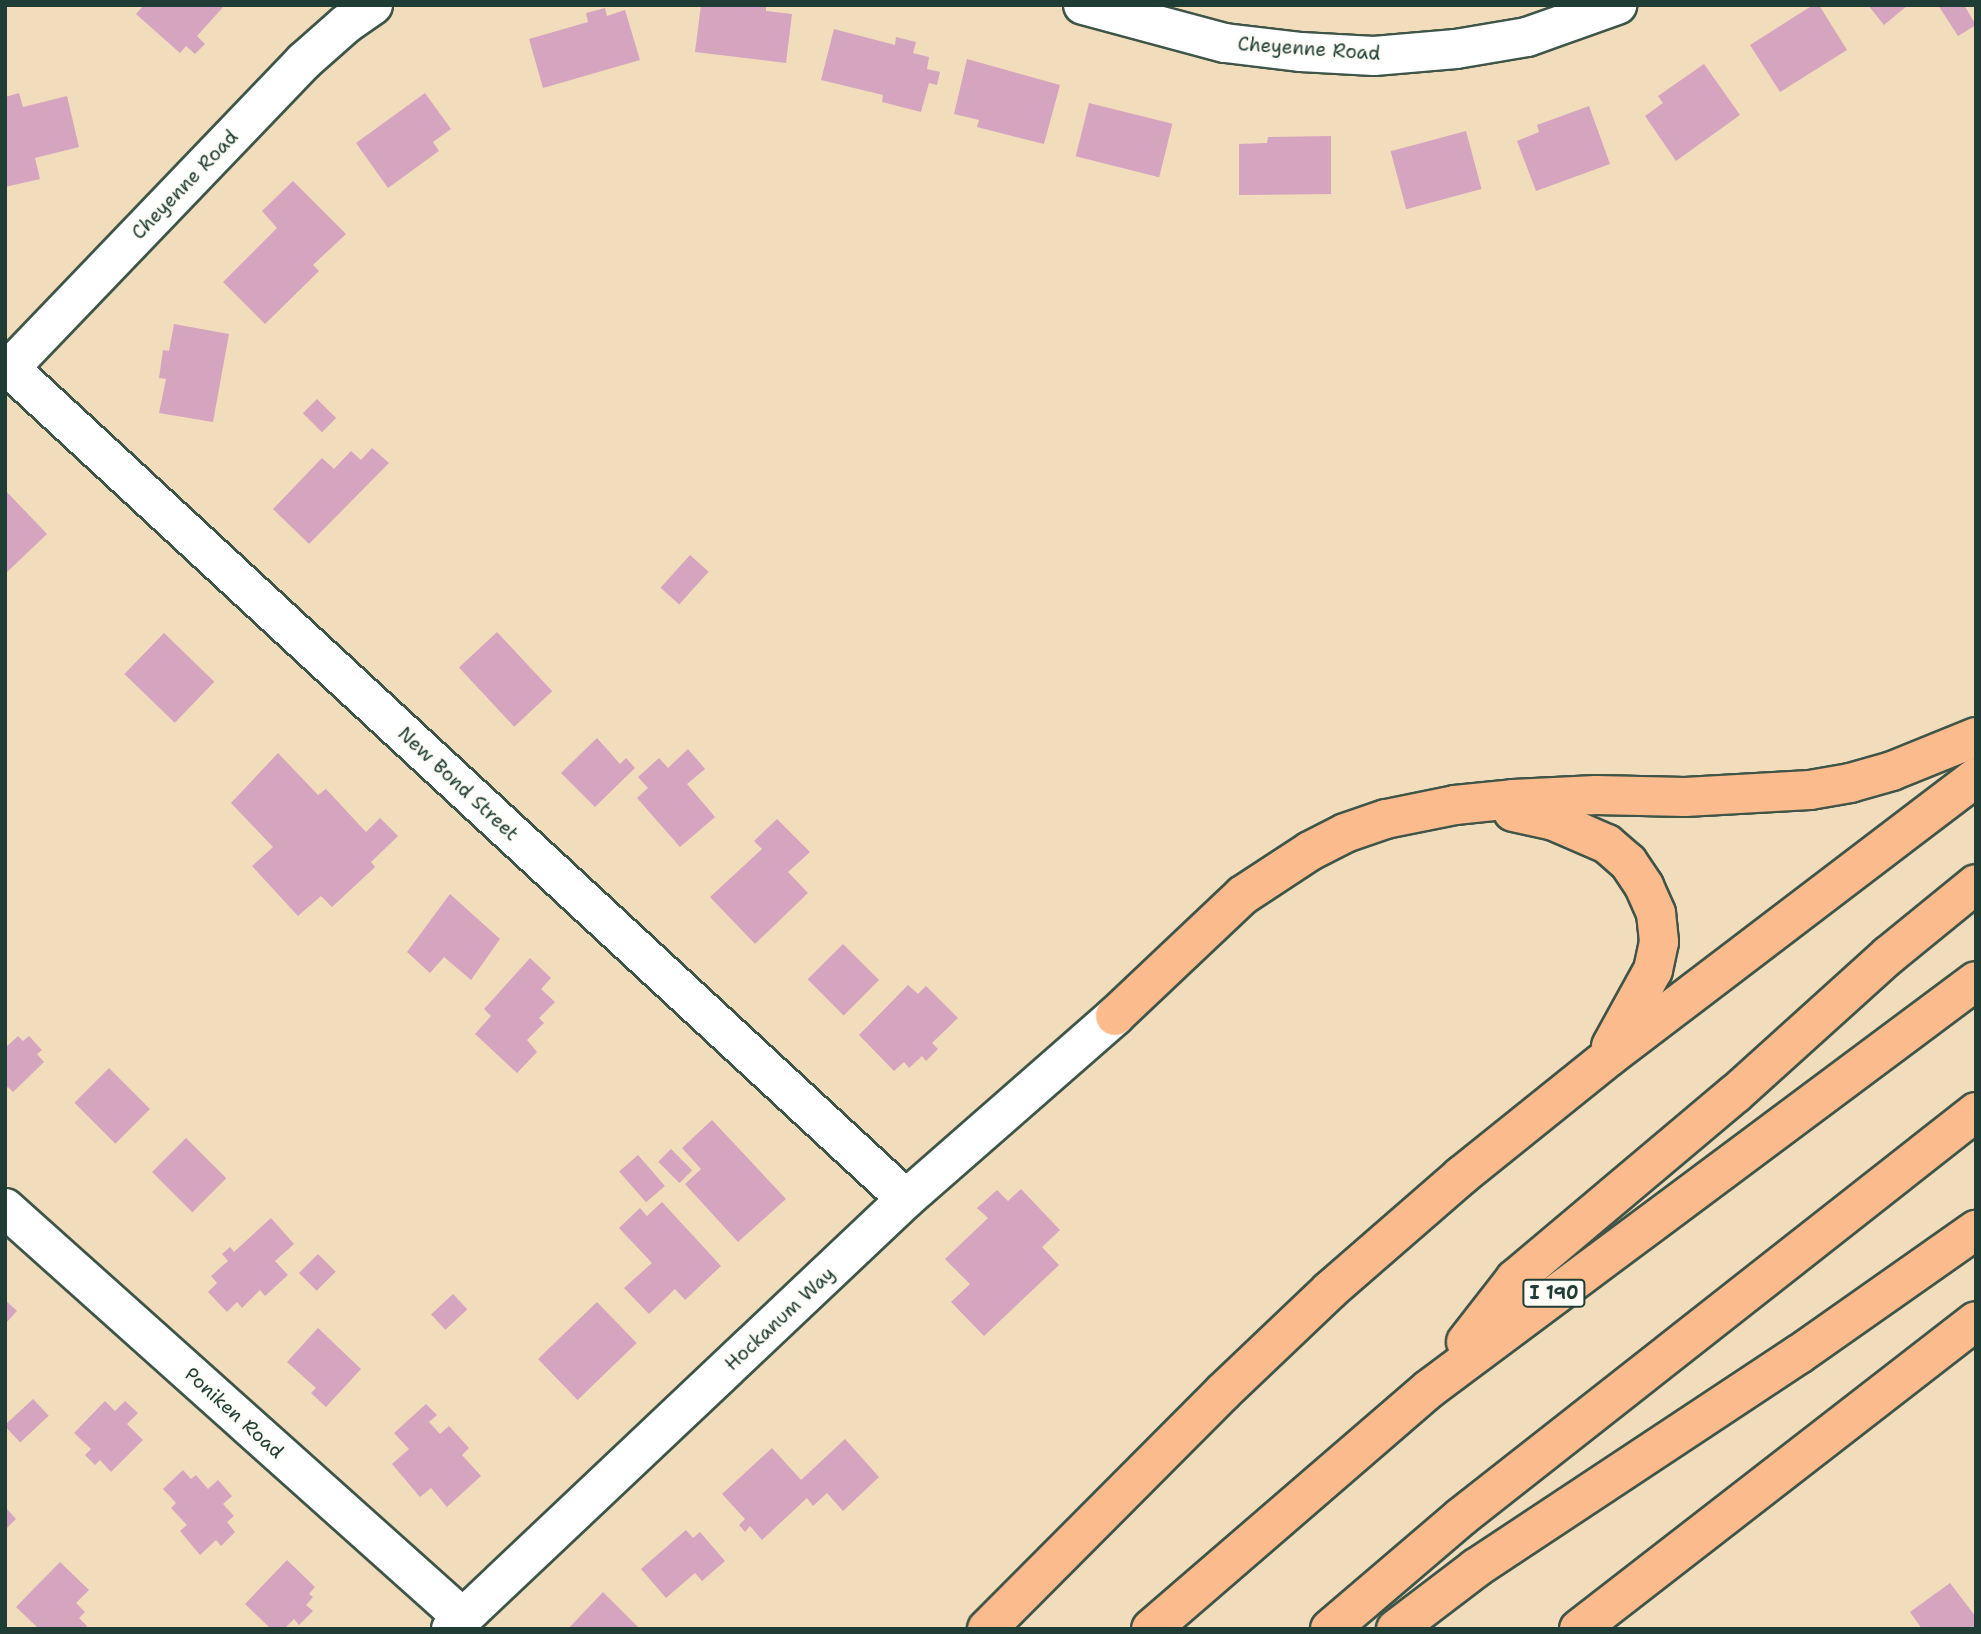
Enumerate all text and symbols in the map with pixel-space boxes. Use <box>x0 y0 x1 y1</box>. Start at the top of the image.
street label: Cheyenne Road <box>1237 33 1381 65</box>
street label: Cheyenne Road <box>127 126 243 244</box>
street label: New Bond Street <box>393 722 523 846</box>
street label: Hockanum Way <box>720 1262 840 1376</box>
road number: I 190 <box>1521 1278 1587 1308</box>
street label: Poniken Road <box>180 1363 288 1463</box>

